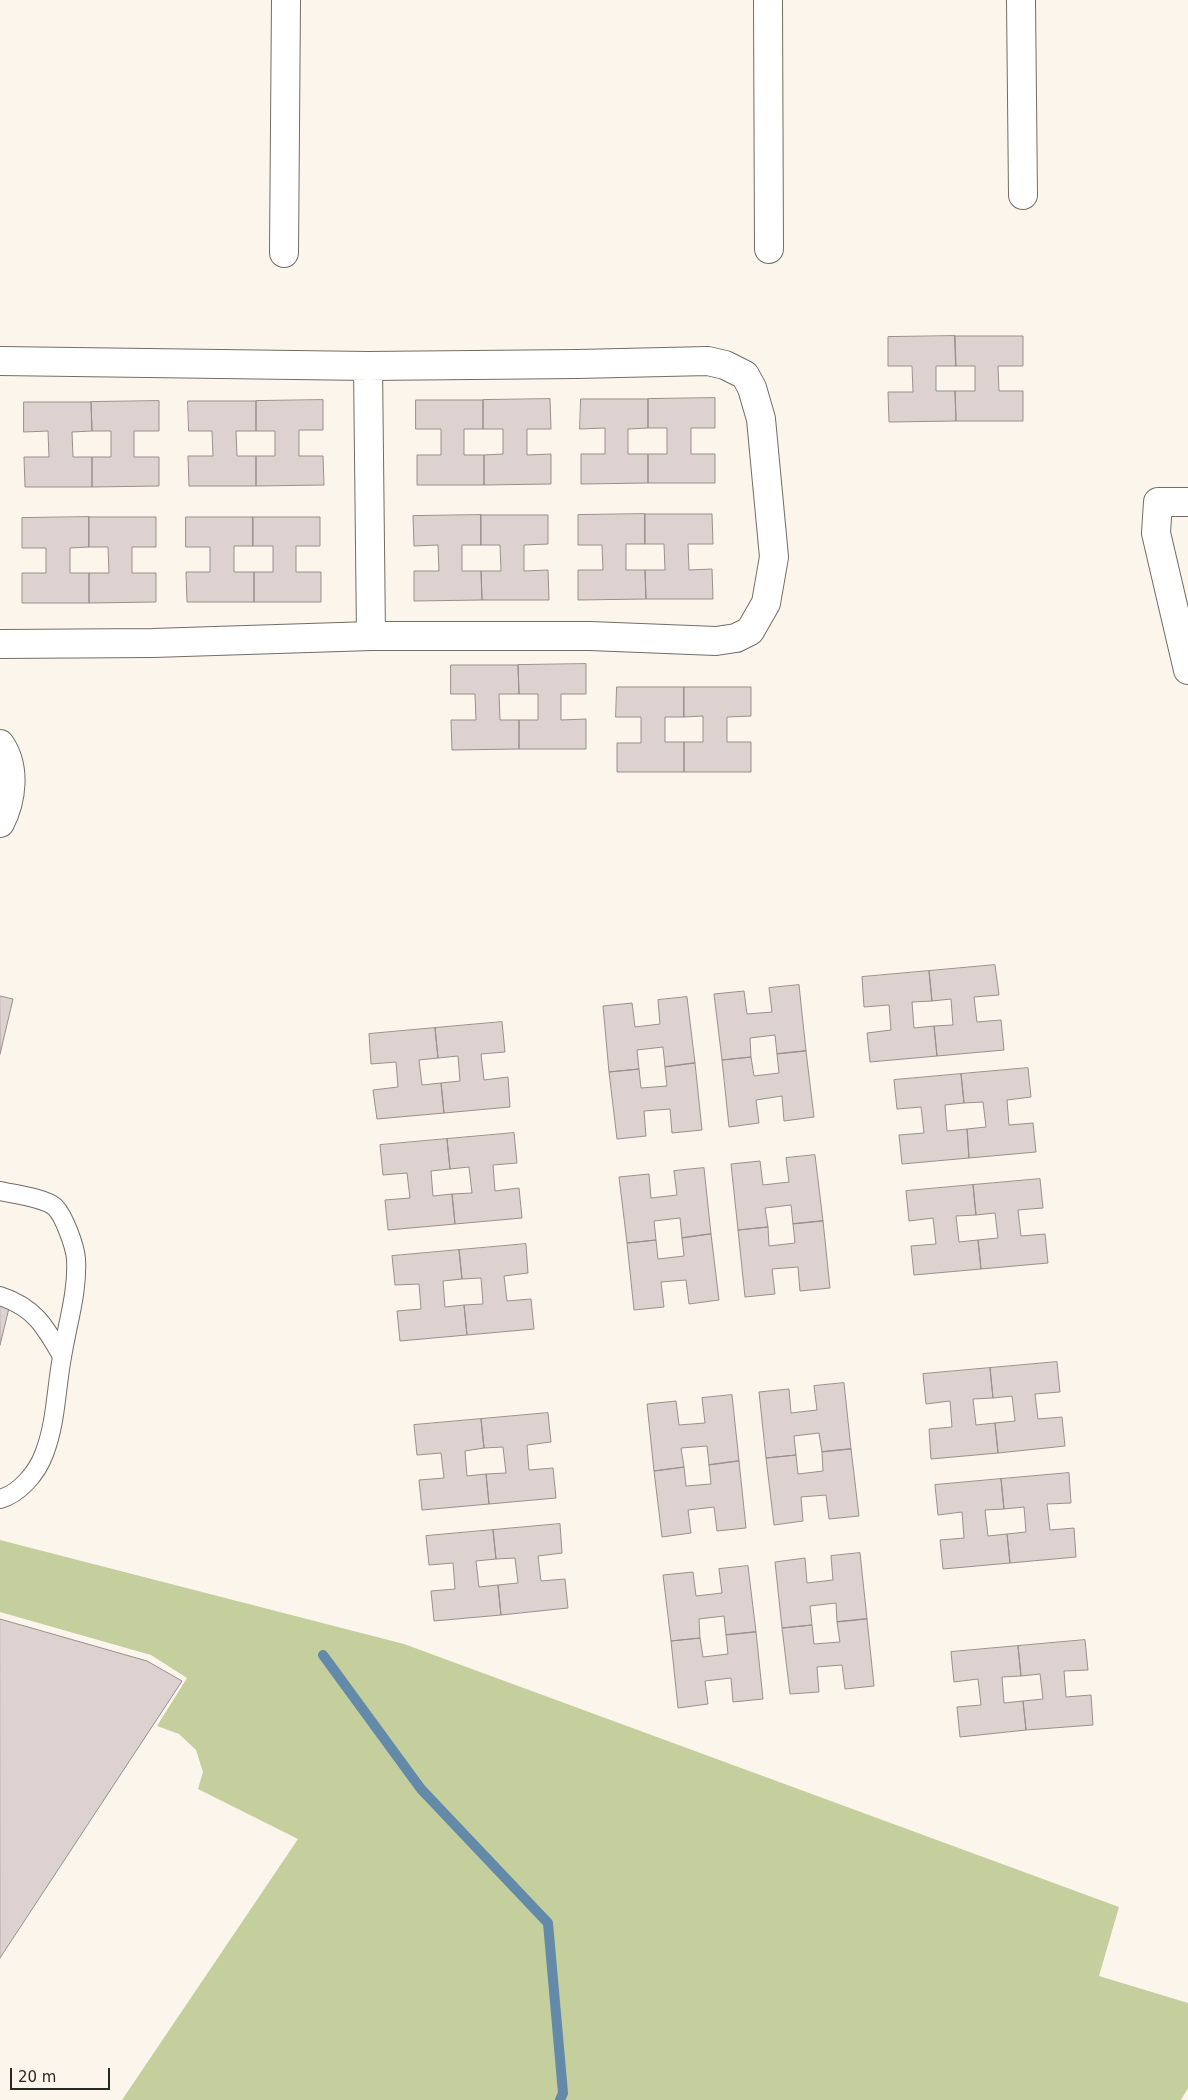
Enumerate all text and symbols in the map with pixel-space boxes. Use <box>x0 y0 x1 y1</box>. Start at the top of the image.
scale bar <box>12 2058 112 2090</box>
text: 20 m <box>18 2068 56 2086</box>

